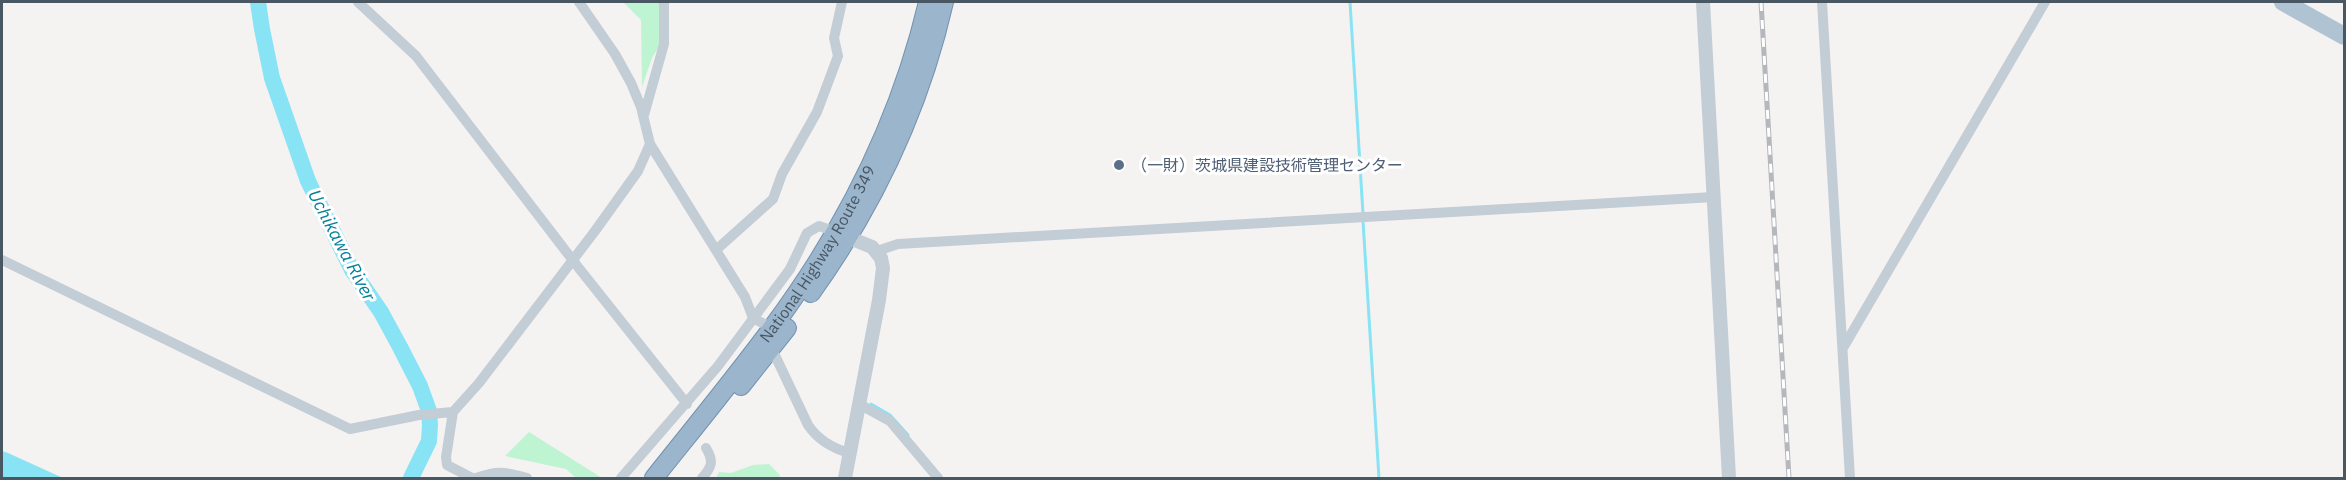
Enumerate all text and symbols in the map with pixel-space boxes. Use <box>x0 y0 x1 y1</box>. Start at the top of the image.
place label: （一財）茨城県建設技術管理センター <box>1131 155 1403 175</box>
marker: （一財）茨城県建設技術管理センター <box>1112 158 1126 172</box>
street label: National Highway Route 349 <box>755 162 879 346</box>
water label: Uchikawa River <box>303 185 381 305</box>

